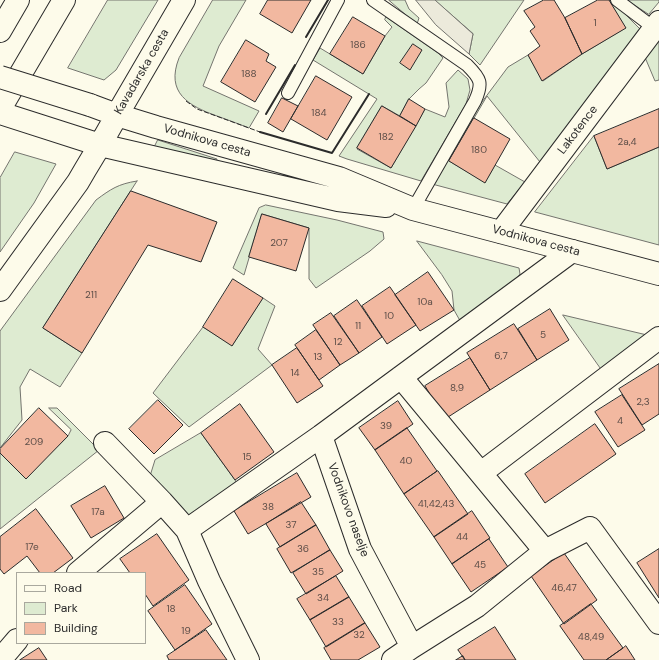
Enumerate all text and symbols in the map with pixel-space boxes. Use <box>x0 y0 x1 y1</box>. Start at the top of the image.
house number: 1 <box>593 17 597 29</box>
street label: Kavadarska cesta <box>112 27 172 117</box>
house number: 186 <box>350 39 366 51</box>
house number: 188 <box>241 68 257 80</box>
street label: Lakotence <box>555 103 601 157</box>
house number: 184 <box>311 107 327 119</box>
street label: Vodnikova cesta <box>162 122 252 160</box>
house number: 182 <box>379 131 393 143</box>
house number: 2a,4 <box>617 136 637 148</box>
house number: 180 <box>471 144 487 156</box>
street label: Vodnikova cesta <box>490 222 582 260</box>
house number: 207 <box>270 237 288 249</box>
house number: 211 <box>85 289 97 301</box>
house number: 10a <box>417 296 433 308</box>
house number: 10 <box>384 310 394 322</box>
house number: 11 <box>355 320 361 332</box>
house number: 5 <box>540 329 546 341</box>
house number: 12 <box>334 336 342 348</box>
house number: 6,7 <box>494 350 508 362</box>
house number: 13 <box>313 351 323 363</box>
house number: 14 <box>290 367 300 379</box>
house number: 8,9 <box>450 382 464 394</box>
house number: 2,3 <box>636 396 650 408</box>
house number: 4 <box>617 415 623 427</box>
house number: 39 <box>380 420 392 432</box>
house number: 209 <box>25 436 43 448</box>
house number: 15 <box>242 451 252 463</box>
house number: 40 <box>400 455 412 467</box>
street label: Vodnikovo naselje <box>324 461 372 559</box>
house number: 41,42,43 <box>418 498 454 510</box>
house number: 38 <box>262 501 274 513</box>
house number: 17a <box>91 506 105 518</box>
house number: 37 <box>285 519 297 531</box>
house number: 44 <box>456 531 468 543</box>
house number: 17e <box>25 541 39 553</box>
house number: 36 <box>297 543 309 555</box>
house number: 45 <box>474 559 486 571</box>
house number: 35 <box>312 566 324 578</box>
legend <box>16 572 146 644</box>
text: Road <box>54 580 82 596</box>
house number: 46,47 <box>551 582 577 594</box>
house number: 34 <box>317 592 329 604</box>
text: Park <box>54 600 78 616</box>
house number: 18 <box>166 603 176 615</box>
house number: 33 <box>332 616 344 628</box>
text: Building <box>54 620 98 636</box>
house number: 19 <box>181 625 191 637</box>
house number: 32 <box>353 629 365 641</box>
house number: 48,49 <box>578 631 604 643</box>

